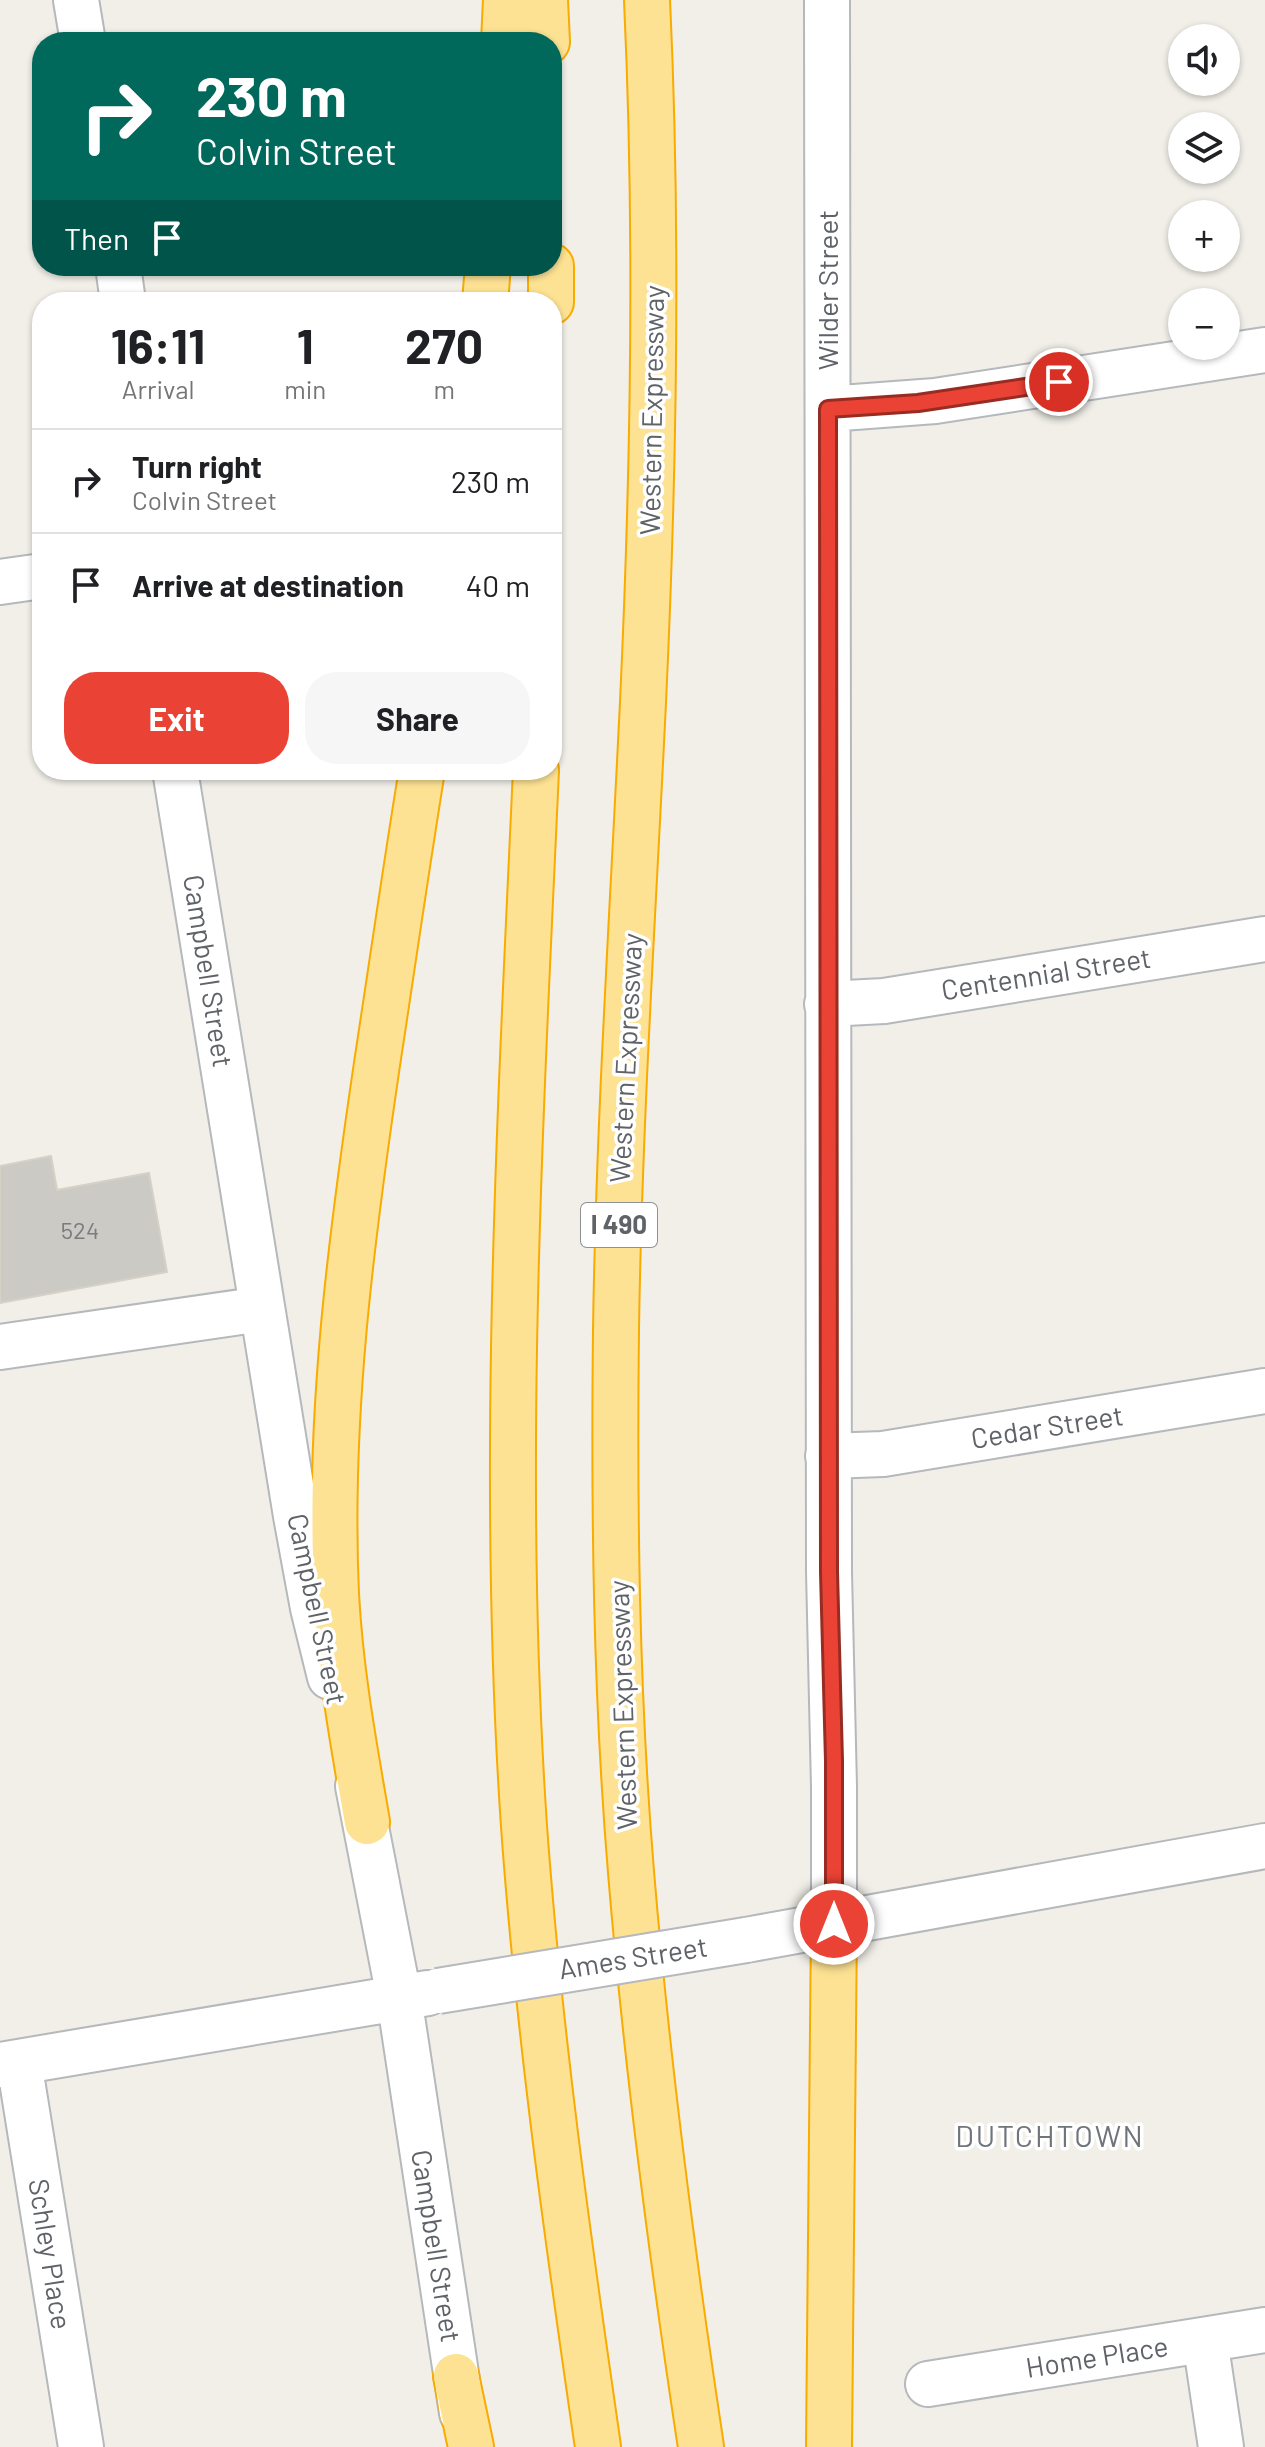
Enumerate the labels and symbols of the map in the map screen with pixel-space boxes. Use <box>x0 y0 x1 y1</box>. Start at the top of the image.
street label: Wilder Street <box>810 210 844 370</box>
street label: Western Expressway <box>632 285 670 535</box>
pin <box>1025 348 1093 416</box>
street label: Campbell Street <box>177 872 241 1070</box>
street label: Western Expressway <box>601 932 649 1184</box>
street label: Centennial Street <box>939 940 1153 1006</box>
road number: I 490 <box>581 1203 657 1247</box>
house number: 524 <box>61 1215 99 1244</box>
street label: Cedar Street <box>968 1397 1125 1455</box>
street label: Campbell Street <box>281 1510 355 1708</box>
street label: Western Expressway <box>601 1579 643 1831</box>
position arrow <box>792 1882 876 1966</box>
street label: Ames Street <box>556 1928 710 1986</box>
district label: DUTCHTOWN <box>955 2117 1145 2153</box>
street label: Campbell Street <box>405 2147 469 2345</box>
street label: Schley Place <box>22 2176 80 2332</box>
street label: Home Place <box>1023 2328 1171 2384</box>

